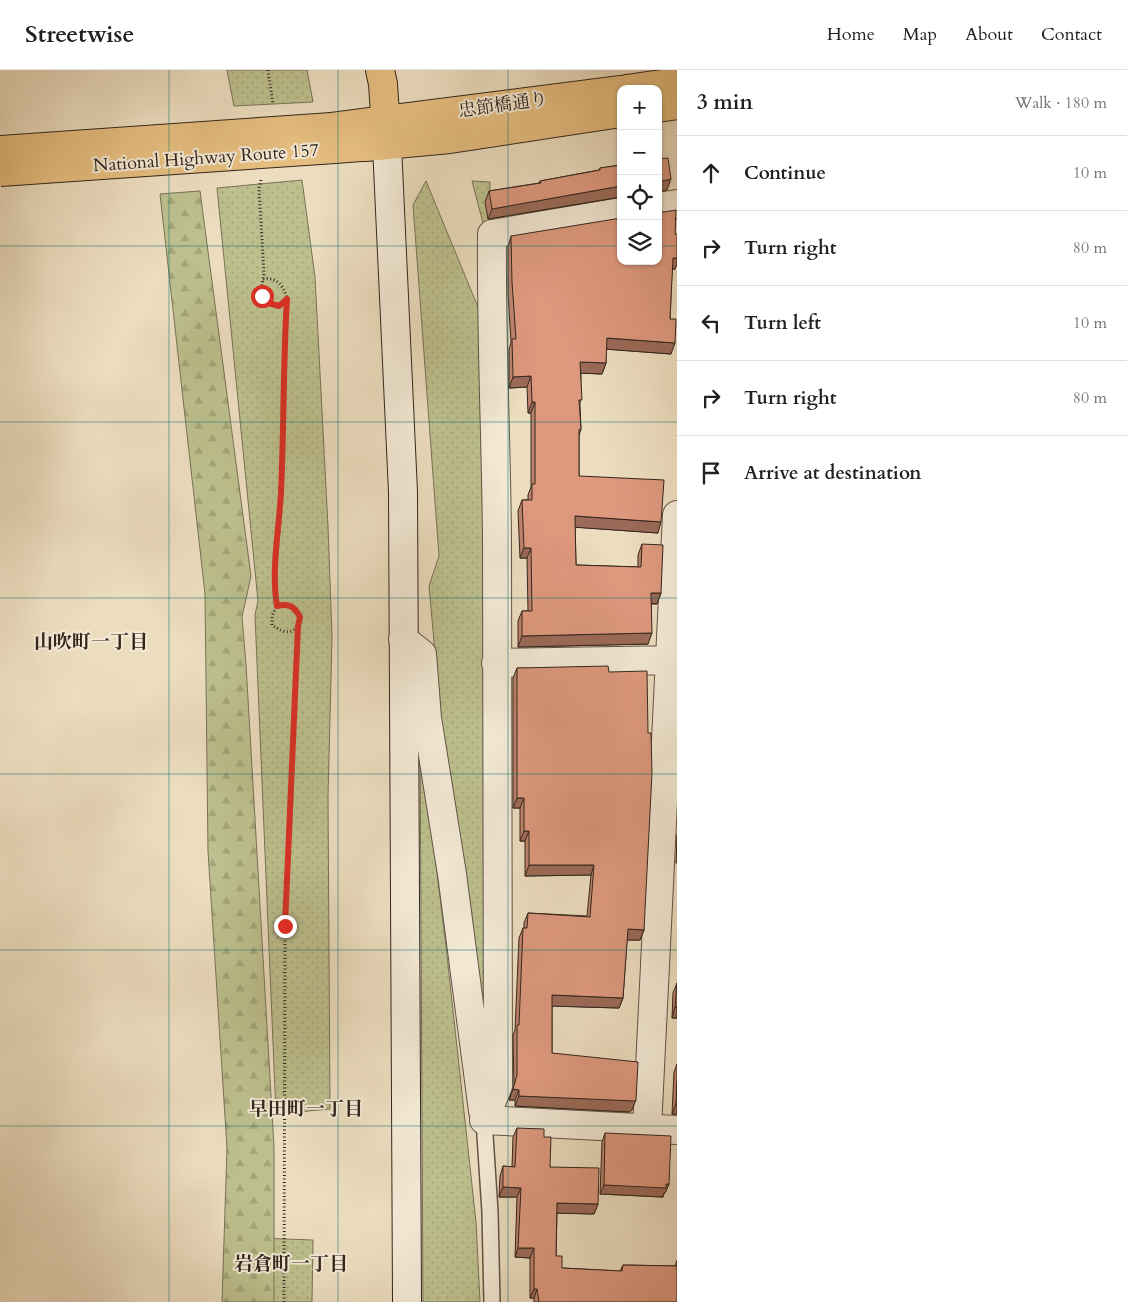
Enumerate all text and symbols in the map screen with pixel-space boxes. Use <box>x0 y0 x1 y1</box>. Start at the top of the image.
text: Streetwise <box>25 18 134 51</box>
text: Home <box>827 22 875 47</box>
text: Map <box>903 22 937 47</box>
text: About <box>965 22 1013 47</box>
text: Contact <box>1041 22 1102 47</box>
map controls <box>617 85 662 265</box>
button: + <box>617 85 662 130</box>
street label: 忠節橋通り <box>457 86 549 124</box>
text: 3 min <box>697 88 753 117</box>
text: Walk · 180 m <box>1015 92 1107 114</box>
button: − <box>617 130 662 175</box>
street label: National Highway Route 157 <box>92 138 320 178</box>
icon: ahead <box>697 159 725 187</box>
text: Continue <box>744 160 826 186</box>
text: 10 m <box>1073 162 1107 184</box>
button: locate <box>617 175 662 220</box>
button: layers <box>617 220 662 265</box>
icon: right <box>697 234 725 262</box>
text: Turn right <box>744 235 836 261</box>
text: 80 m <box>1073 237 1107 259</box>
route start <box>251 285 274 308</box>
icon: left <box>697 309 725 337</box>
text: Turn left <box>744 310 821 336</box>
text: 10 m <box>1073 312 1107 334</box>
icon: right <box>697 384 725 412</box>
text: Turn right <box>744 385 836 411</box>
text: 80 m <box>1073 387 1107 409</box>
icon: arrive <box>697 459 725 487</box>
text: Arrive at destination <box>744 460 921 486</box>
district label: 山吹町一丁目 <box>34 629 148 655</box>
route end <box>274 915 297 938</box>
district label: 早田町一丁目 <box>249 1096 363 1122</box>
district label: 岩倉町一丁目 <box>234 1251 348 1277</box>

